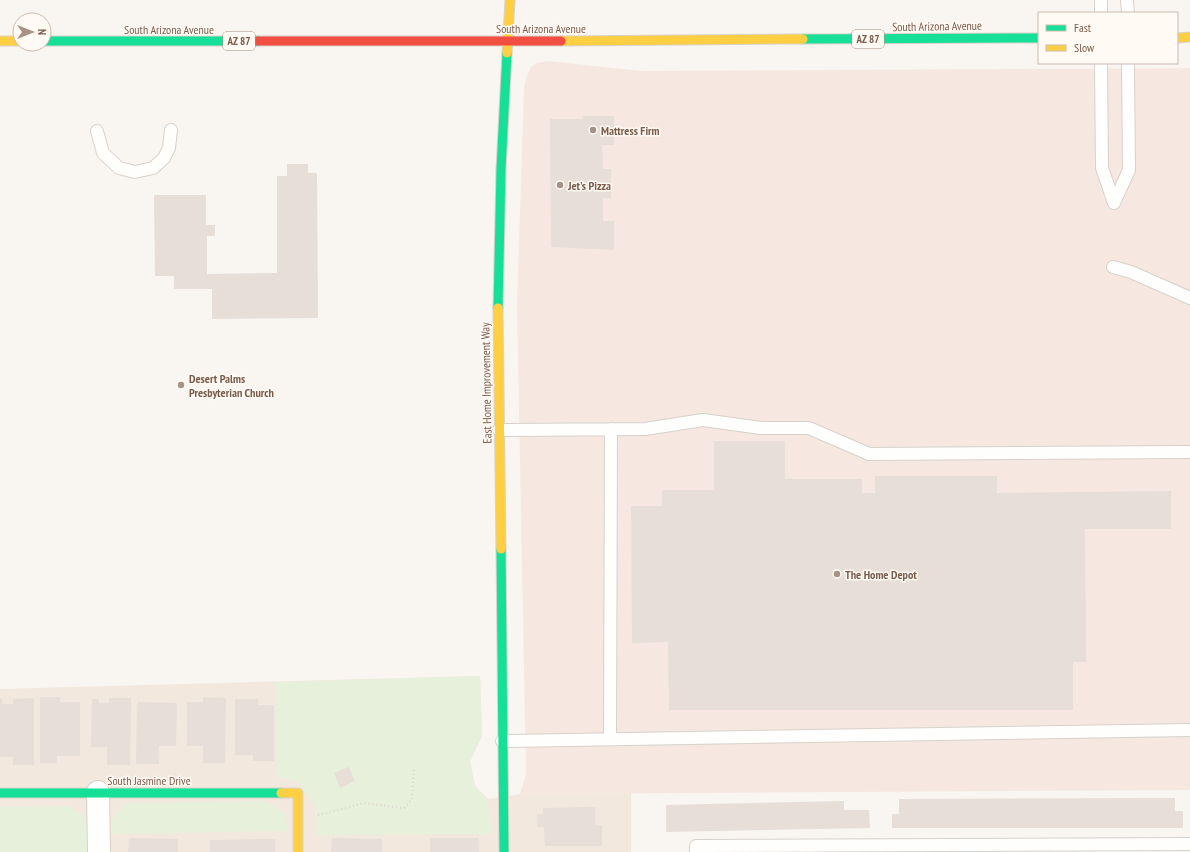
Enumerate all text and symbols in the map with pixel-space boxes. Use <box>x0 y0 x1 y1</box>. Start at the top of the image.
north arrow <box>12 12 52 52</box>
legend <box>1038 12 1178 64</box>
street label: South Arizona Avenue <box>892 18 982 34</box>
text: Fast <box>1074 20 1092 35</box>
street label: South Arizona Avenue <box>496 21 586 36</box>
street label: South Arizona Avenue <box>124 22 214 37</box>
text: N <box>35 29 49 35</box>
road number: AZ 87 <box>852 30 884 48</box>
road number: AZ 87 <box>223 32 255 50</box>
text: Slow <box>1074 40 1095 55</box>
place label: Mattress Firm <box>601 123 660 138</box>
marker: Mattress Firm <box>588 125 598 135</box>
place label: Jet's Pizza <box>567 178 611 193</box>
marker: Jet's Pizza <box>555 180 565 190</box>
street label: East Home Improvement Way <box>477 322 495 444</box>
place label: Desert Palms Presbyterian Church <box>189 371 274 400</box>
marker: Desert Palms Presbyterian Church <box>176 380 186 390</box>
place label: The Home Depot <box>845 567 917 582</box>
marker: The Home Depot <box>832 569 842 579</box>
street label: South Jasmine Drive <box>107 773 191 788</box>

